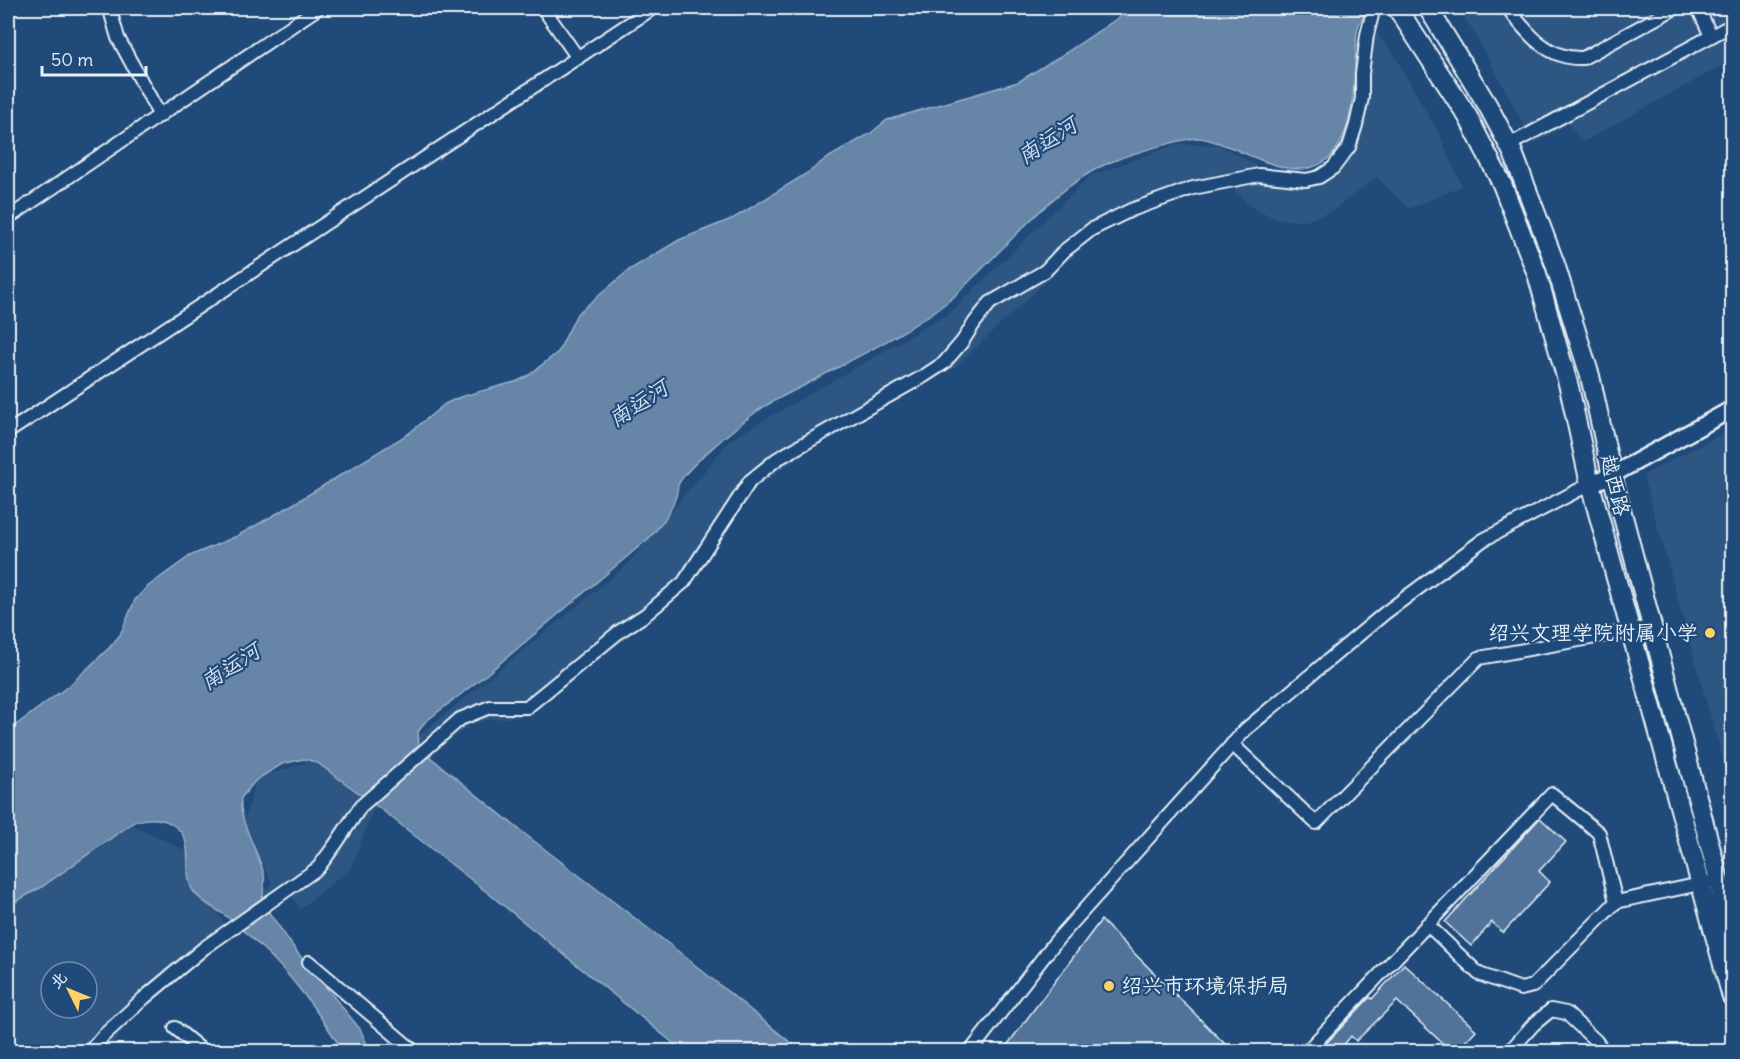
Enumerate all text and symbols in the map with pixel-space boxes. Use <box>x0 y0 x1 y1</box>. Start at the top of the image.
scale bar <box>42 39 146 77</box>
text: 50 m <box>51 48 93 71</box>
water label: 南运河 <box>1012 109 1085 170</box>
water label: 南运河 <box>603 372 676 433</box>
street label: 越西路 <box>1595 451 1636 519</box>
place label: 绍兴文理学院附属小学 <box>1488 619 1698 646</box>
marker: 绍兴文理学院附属小学 <box>1703 626 1717 640</box>
water label: 南运河 <box>195 635 268 696</box>
north arrow <box>39 960 99 1020</box>
text: 北 <box>45 967 71 992</box>
place label: 绍兴市环境保护局 <box>1121 972 1289 999</box>
marker: 绍兴市环境保护局 <box>1102 979 1116 993</box>

